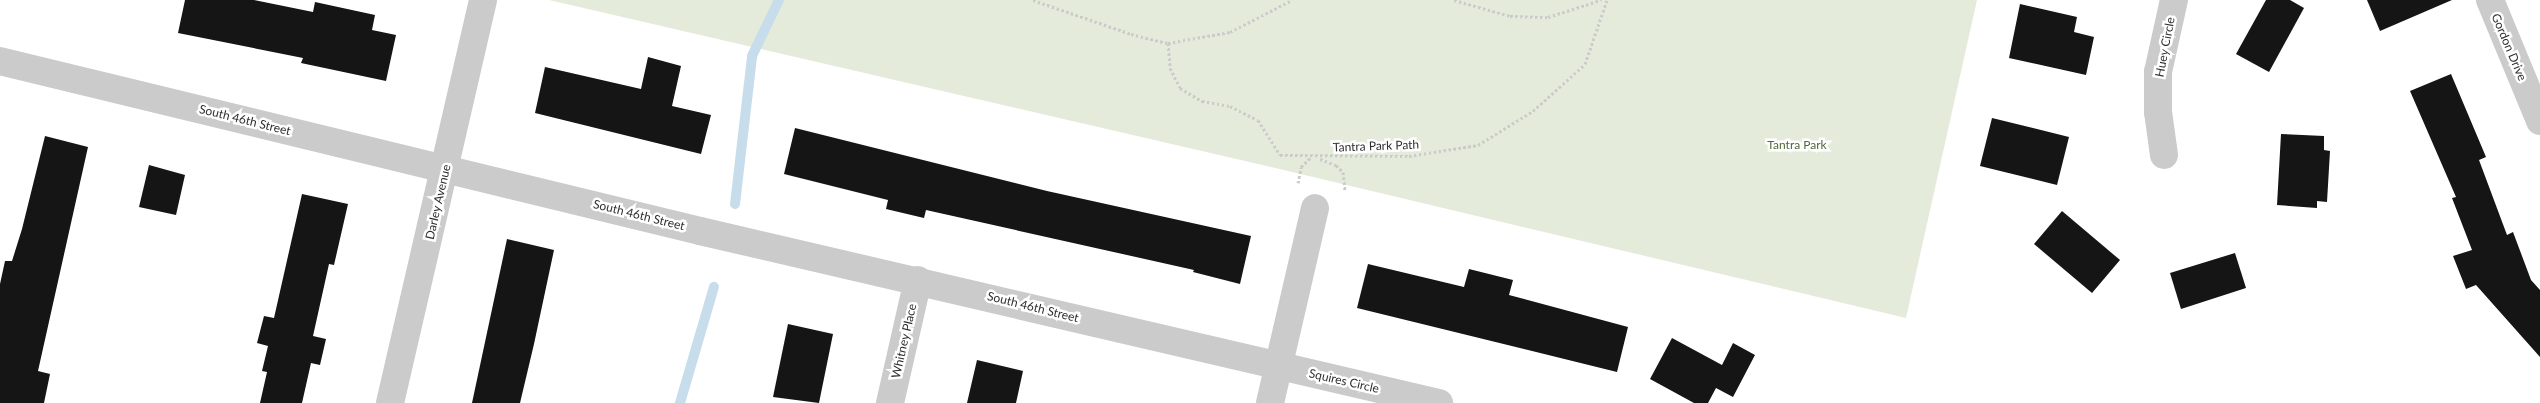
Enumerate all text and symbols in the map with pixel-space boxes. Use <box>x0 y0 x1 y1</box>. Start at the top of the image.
street label: Gordon Drive <box>2488 11 2530 83</box>
street label: Huey Circle <box>2152 16 2178 78</box>
street label: South 46th Street <box>198 102 292 138</box>
street label: Tantra Park Path <box>1333 137 1419 155</box>
park label: Tantra Park <box>1767 138 1827 152</box>
street label: Darley Avenue <box>422 163 454 241</box>
street label: South 46th Street <box>592 197 686 233</box>
street label: South 46th Street <box>986 289 1080 325</box>
street label: Whitney Place <box>888 302 920 380</box>
street label: Squires Circle <box>1308 366 1380 396</box>

